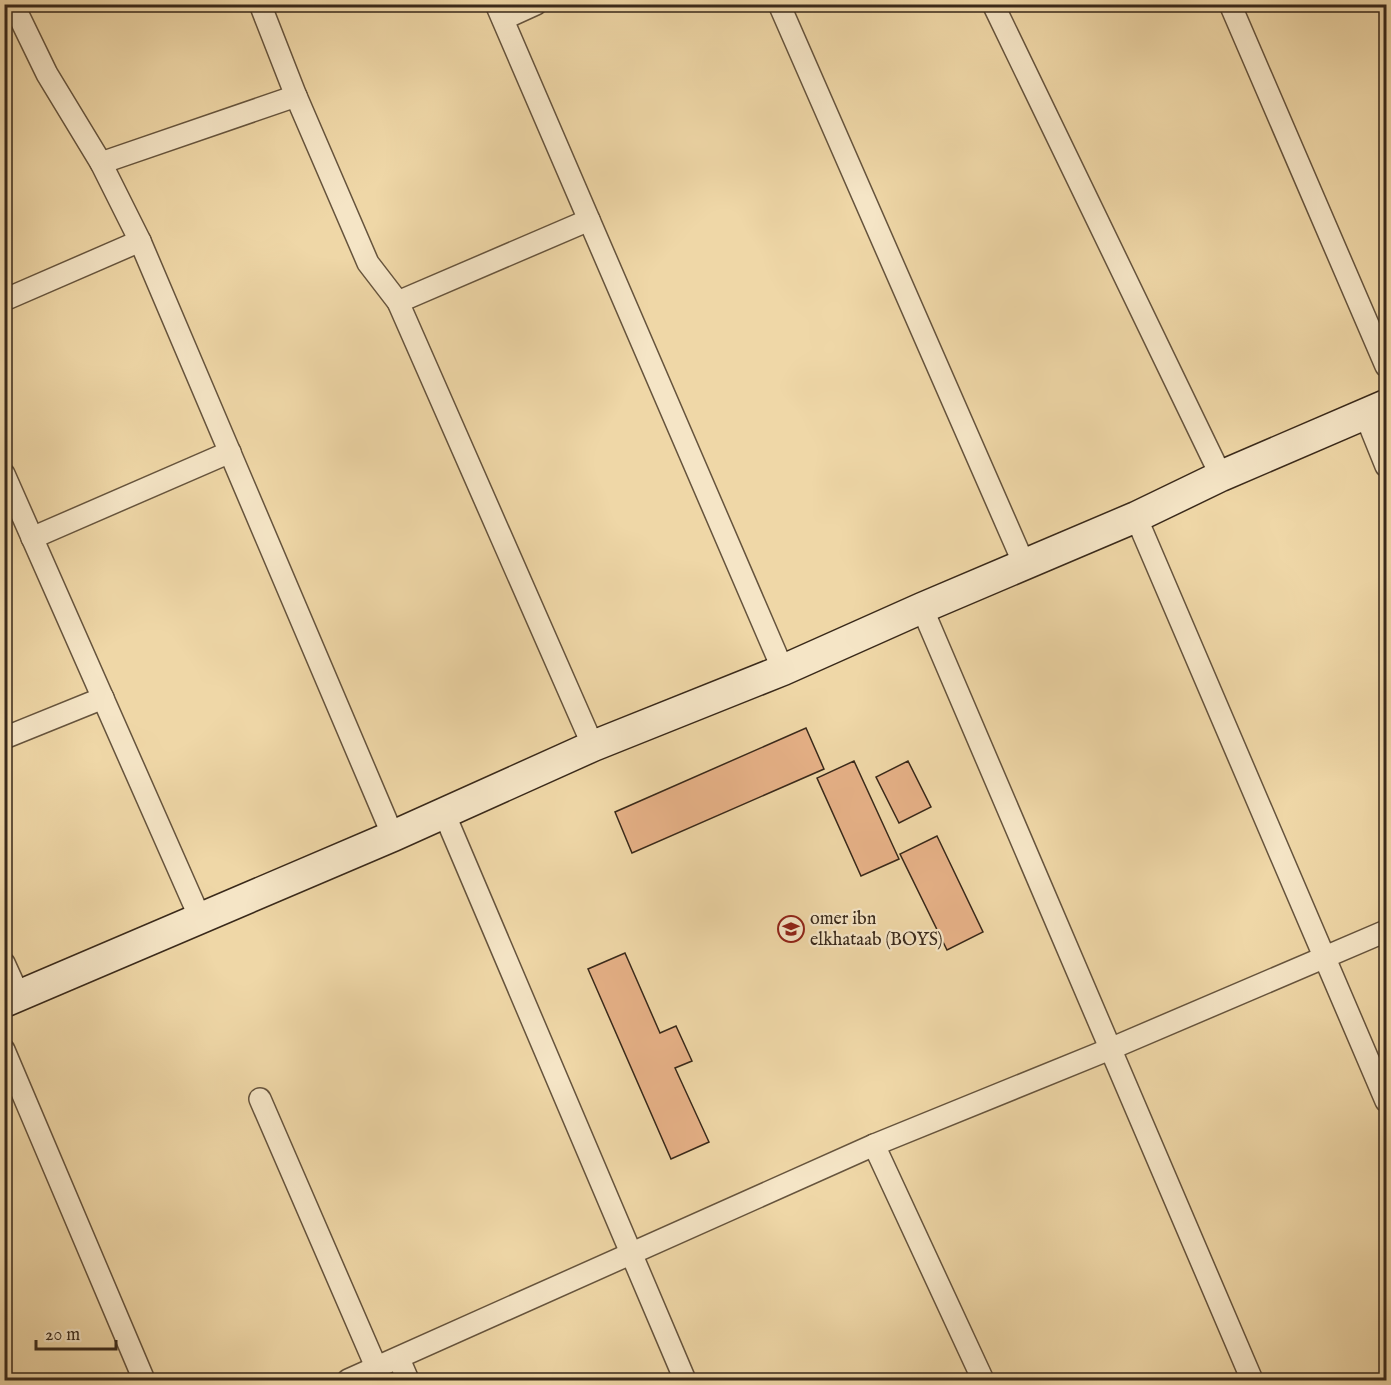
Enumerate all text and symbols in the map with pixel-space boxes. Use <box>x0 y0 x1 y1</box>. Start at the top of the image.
place label: omer ibn elkhataab (BOYS) <box>810 908 942 952</box>
school or university icon: omer ibn elkhataab (BOYS) <box>776 914 806 944</box>
scale bar <box>36 1313 116 1351</box>
text: 20 m <box>45 1324 80 1347</box>

